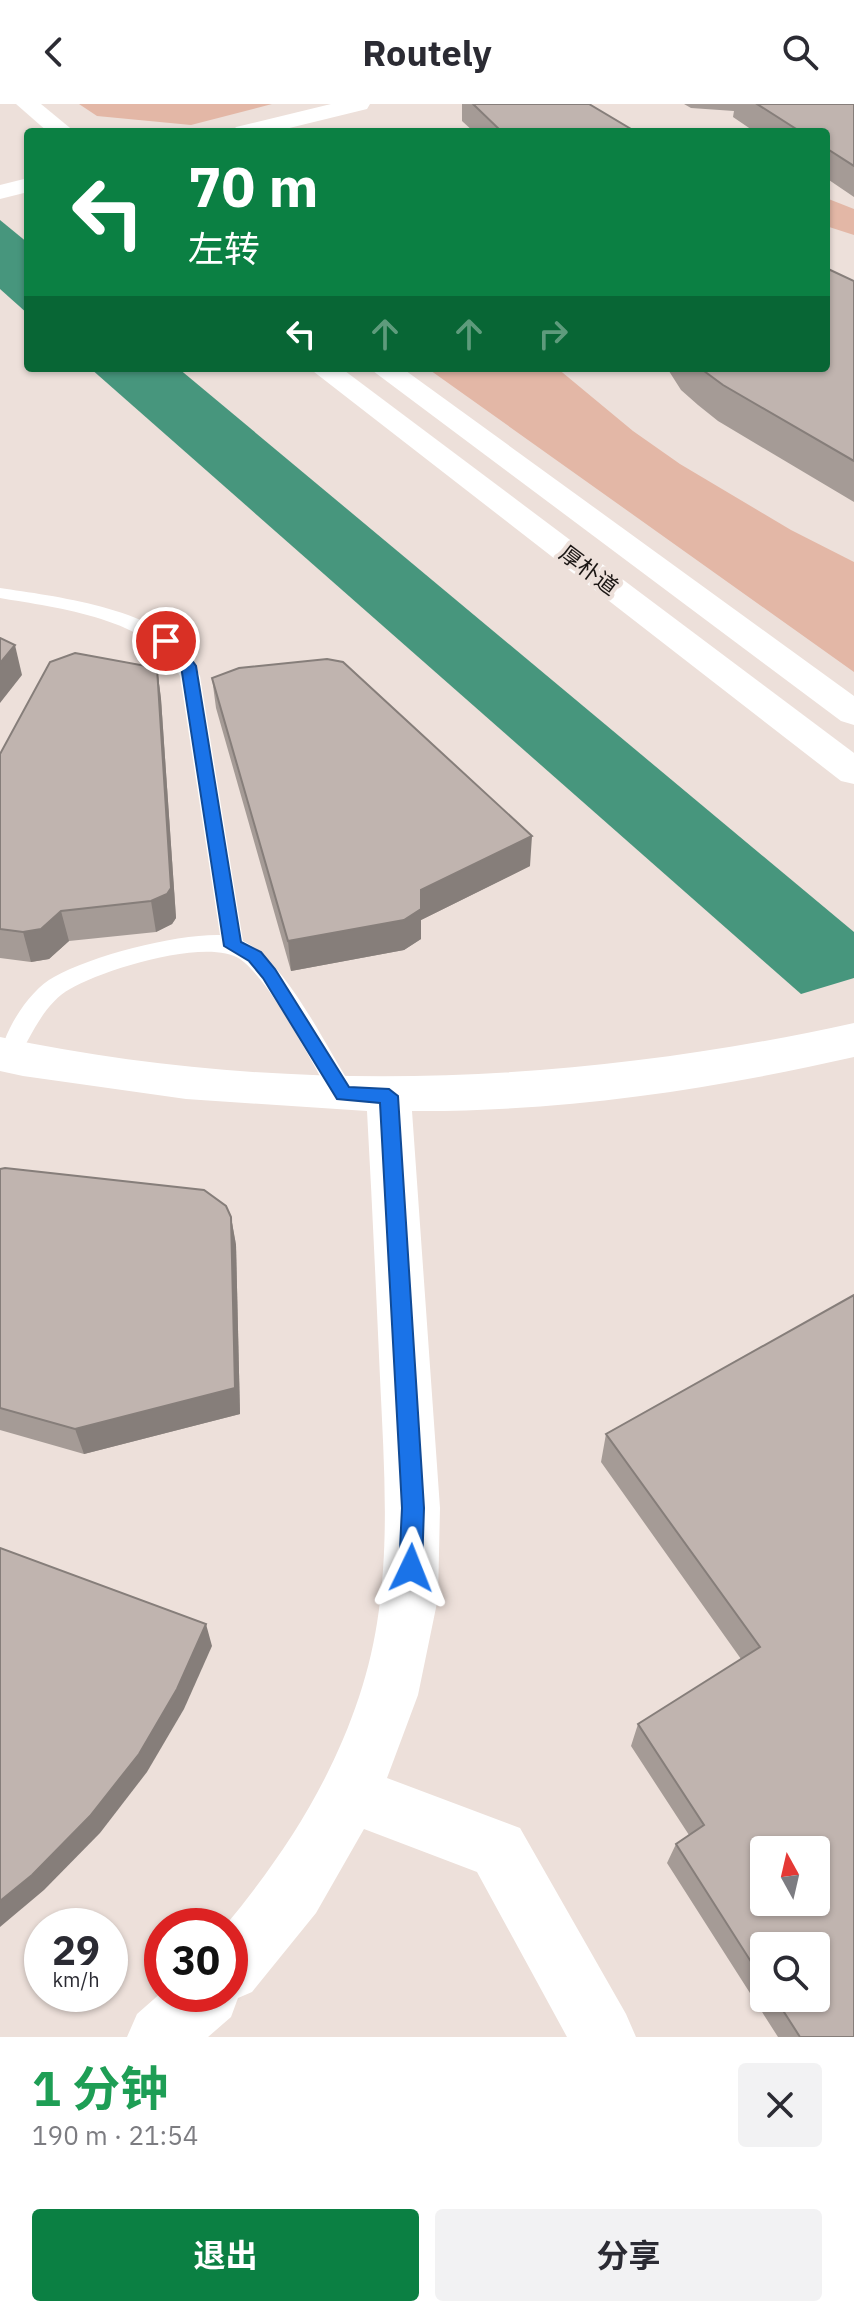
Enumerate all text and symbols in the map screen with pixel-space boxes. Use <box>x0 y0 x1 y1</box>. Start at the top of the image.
text: Routely <box>362 29 492 76</box>
icon: back <box>32 30 76 74</box>
icon: search <box>778 30 822 74</box>
text: 70 m <box>188 150 318 222</box>
icon: left <box>56 160 160 264</box>
text: 左转 <box>188 225 260 272</box>
icon: left <box>279 312 323 356</box>
icon: ahead <box>363 312 407 356</box>
icon: ahead <box>447 312 491 356</box>
icon: right <box>531 312 575 356</box>
street label: 厚朴道 <box>554 538 624 601</box>
pin <box>132 607 200 675</box>
icon: arrive <box>144 619 188 663</box>
position arrow <box>369 1526 453 1610</box>
north arrow <box>750 1836 830 1916</box>
map controls <box>750 1836 830 2012</box>
speed limit sign: 30 <box>144 1908 248 2012</box>
text: 29 <box>52 1924 100 1976</box>
button: search <box>750 1932 830 2012</box>
text: km/h <box>52 1966 100 1993</box>
text: 1 分钟 <box>32 2057 168 2119</box>
button: close <box>738 2063 822 2147</box>
text: 190 m · 21:54 <box>32 2118 198 2152</box>
button: 退出 <box>32 2209 419 2301</box>
button: 分享 <box>435 2209 822 2301</box>

